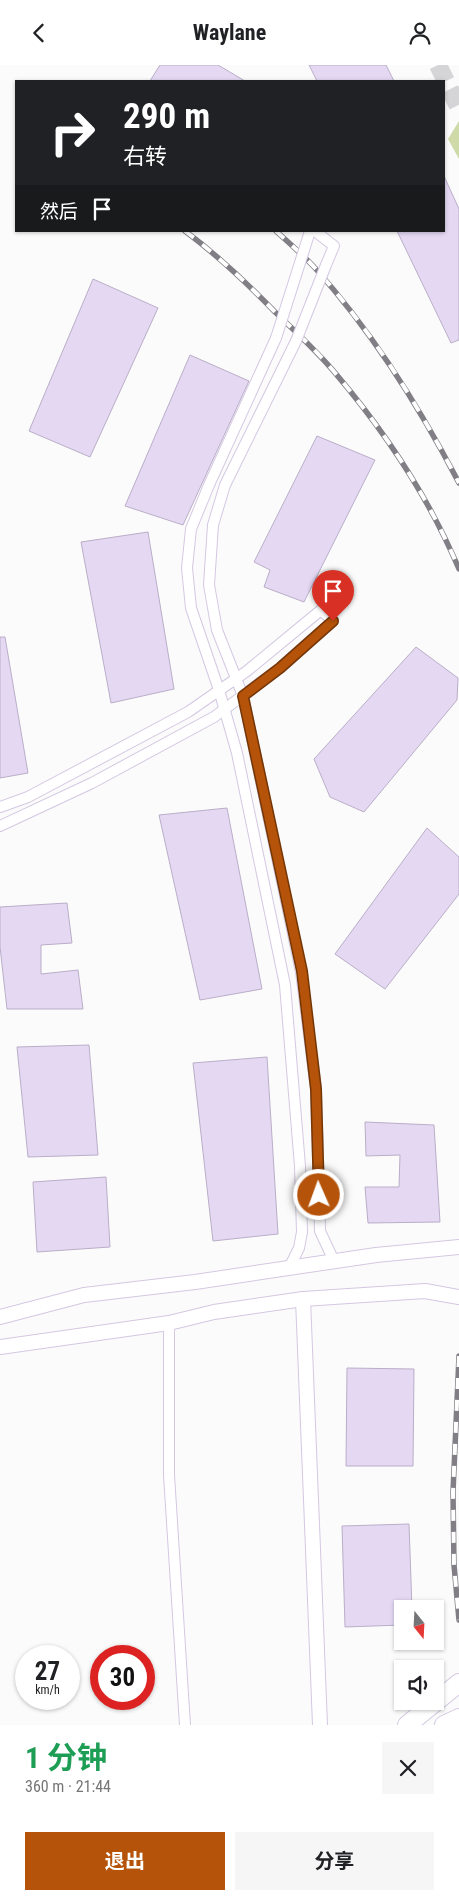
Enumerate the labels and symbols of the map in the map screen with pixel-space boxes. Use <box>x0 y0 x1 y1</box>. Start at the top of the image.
pin <box>312 570 354 621</box>
position arrow <box>292 1168 344 1220</box>
north arrow <box>394 1600 444 1650</box>
speed limit sign: 30 <box>90 1645 155 1710</box>

